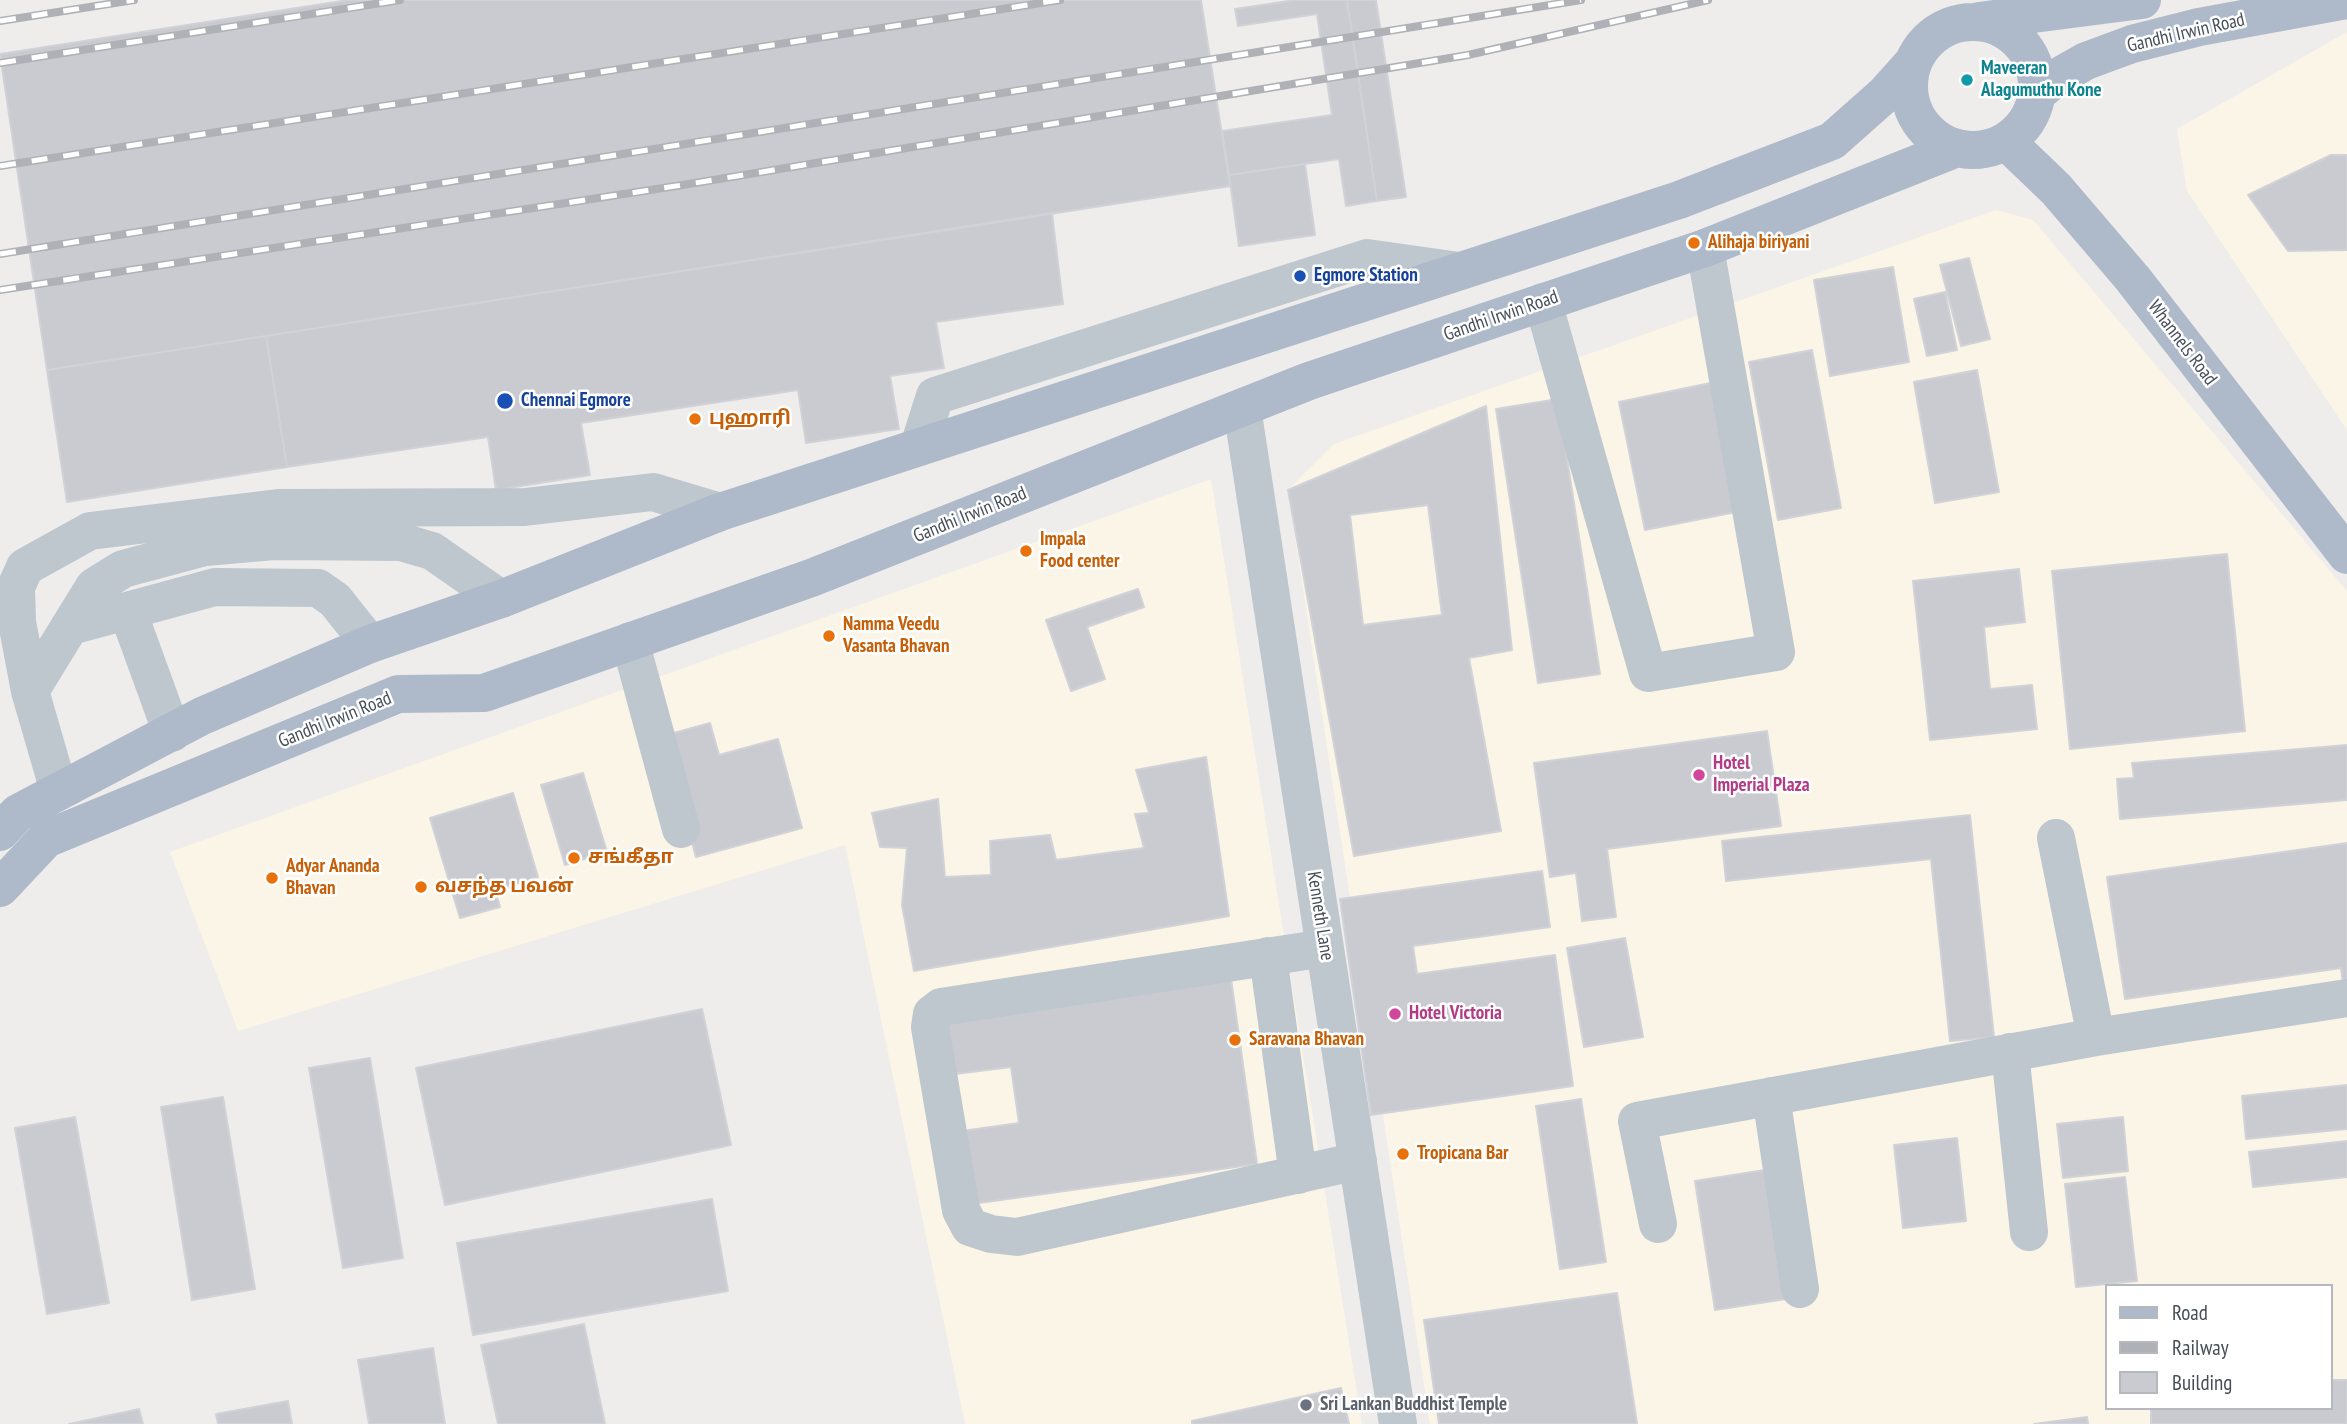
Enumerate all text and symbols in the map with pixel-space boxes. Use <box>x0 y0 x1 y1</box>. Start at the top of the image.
street label: Gandhi Irwin Road <box>2125 8 2247 58</box>
place label: Maveeran Alagumuthu Kone <box>1981 58 2102 102</box>
marker: Maveeran Alagumuthu Kone <box>1959 72 1975 88</box>
place label: Alihaja biriyani <box>1708 232 1810 254</box>
marker: Alihaja biriyani <box>1686 235 1702 251</box>
place label: Egmore Station <box>1314 265 1418 287</box>
marker: Egmore Station <box>1292 268 1308 284</box>
street label: Gandhi Irwin Road <box>1441 286 1561 346</box>
street label: Whannels Road <box>2143 296 2221 390</box>
place label: Chennai Egmore <box>521 390 631 412</box>
marker: Chennai Egmore <box>495 391 515 411</box>
place label: புஹாரி <box>709 408 791 430</box>
marker: புஹாரி <box>687 411 703 427</box>
street label: Gandhi Irwin Road <box>910 482 1030 548</box>
place label: Impala Food center <box>1040 529 1120 573</box>
marker: Impala Food center <box>1018 543 1034 559</box>
place label: Namma Veedu Vasanta Bhavan <box>843 614 949 658</box>
marker: Namma Veedu Vasanta Bhavan <box>821 628 837 644</box>
street label: Gandhi Irwin Road <box>275 687 395 753</box>
place label: Hotel Imperial Plaza <box>1713 753 1810 797</box>
marker: Hotel Imperial Plaza <box>1691 767 1707 783</box>
place label: சங்கீதா <box>588 847 674 869</box>
marker: சங்கீதா <box>566 850 582 866</box>
place label: Adyar Ananda Bhavan <box>286 856 380 900</box>
marker: Adyar Ananda Bhavan <box>264 870 280 886</box>
street label: Kenneth Lane <box>1302 870 1338 962</box>
place label: வசந்த பவன் <box>435 876 573 898</box>
marker: வசந்த பவன் <box>413 879 429 895</box>
place label: Hotel Victoria <box>1409 1003 1502 1025</box>
marker: Hotel Victoria <box>1387 1006 1403 1022</box>
place label: Saravana Bhavan <box>1249 1029 1364 1051</box>
marker: Saravana Bhavan <box>1227 1032 1243 1048</box>
place label: Tropicana Bar <box>1417 1143 1509 1165</box>
marker: Tropicana Bar <box>1395 1146 1411 1162</box>
legend <box>2106 1284 2333 1410</box>
text: Road <box>2172 1299 2208 1326</box>
text: Railway <box>2172 1334 2229 1361</box>
text: Building <box>2172 1369 2232 1396</box>
place label: Sri Lankan Buddhist Temple <box>1320 1394 1507 1416</box>
marker: Sri Lankan Buddhist Temple <box>1298 1397 1314 1413</box>

